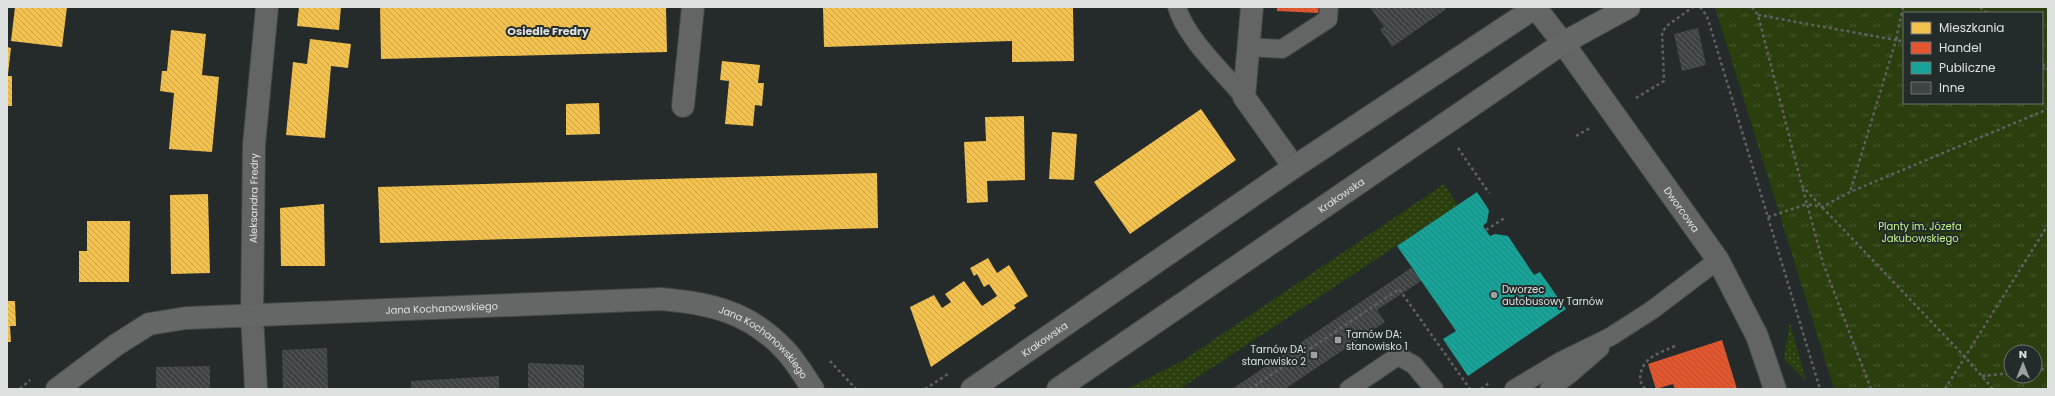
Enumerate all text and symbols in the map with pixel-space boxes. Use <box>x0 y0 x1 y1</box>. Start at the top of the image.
legend <box>1903 12 2043 104</box>
text: Mieszkania <box>1939 19 2005 36</box>
district label: Osiedle Fredry <box>507 23 589 39</box>
text: Handel <box>1939 39 1982 56</box>
text: Publiczne <box>1939 59 1996 76</box>
text: Inne <box>1939 79 1965 96</box>
street label: Aleksandra Fredry <box>246 153 262 243</box>
street label: Krakowska <box>1315 174 1368 217</box>
street label: Dworcowa <box>1660 184 1703 235</box>
park label: Planty im. Józefa Jakubowskiego <box>1878 219 1962 246</box>
place label: Dworzec autobusowy Tarnów <box>1502 282 1604 309</box>
marker: Dworzec autobusowy Tarnów <box>1489 290 1499 300</box>
street label: Jana Kochanowskiego <box>385 299 498 318</box>
street label: Jana Kochanowskiego <box>717 302 811 382</box>
street label: Krakowska <box>1018 318 1071 361</box>
place label: Tarnów DA: stanowisko 1 <box>1346 327 1408 354</box>
marker: Tarnów DA: stanowisko 1 <box>1333 335 1343 345</box>
place label: Tarnów DA: stanowisko 2 <box>1242 342 1306 369</box>
north arrow <box>2003 344 2043 384</box>
text: N <box>2019 346 2027 362</box>
marker: Tarnów DA: stanowisko 2 <box>1309 350 1319 360</box>

